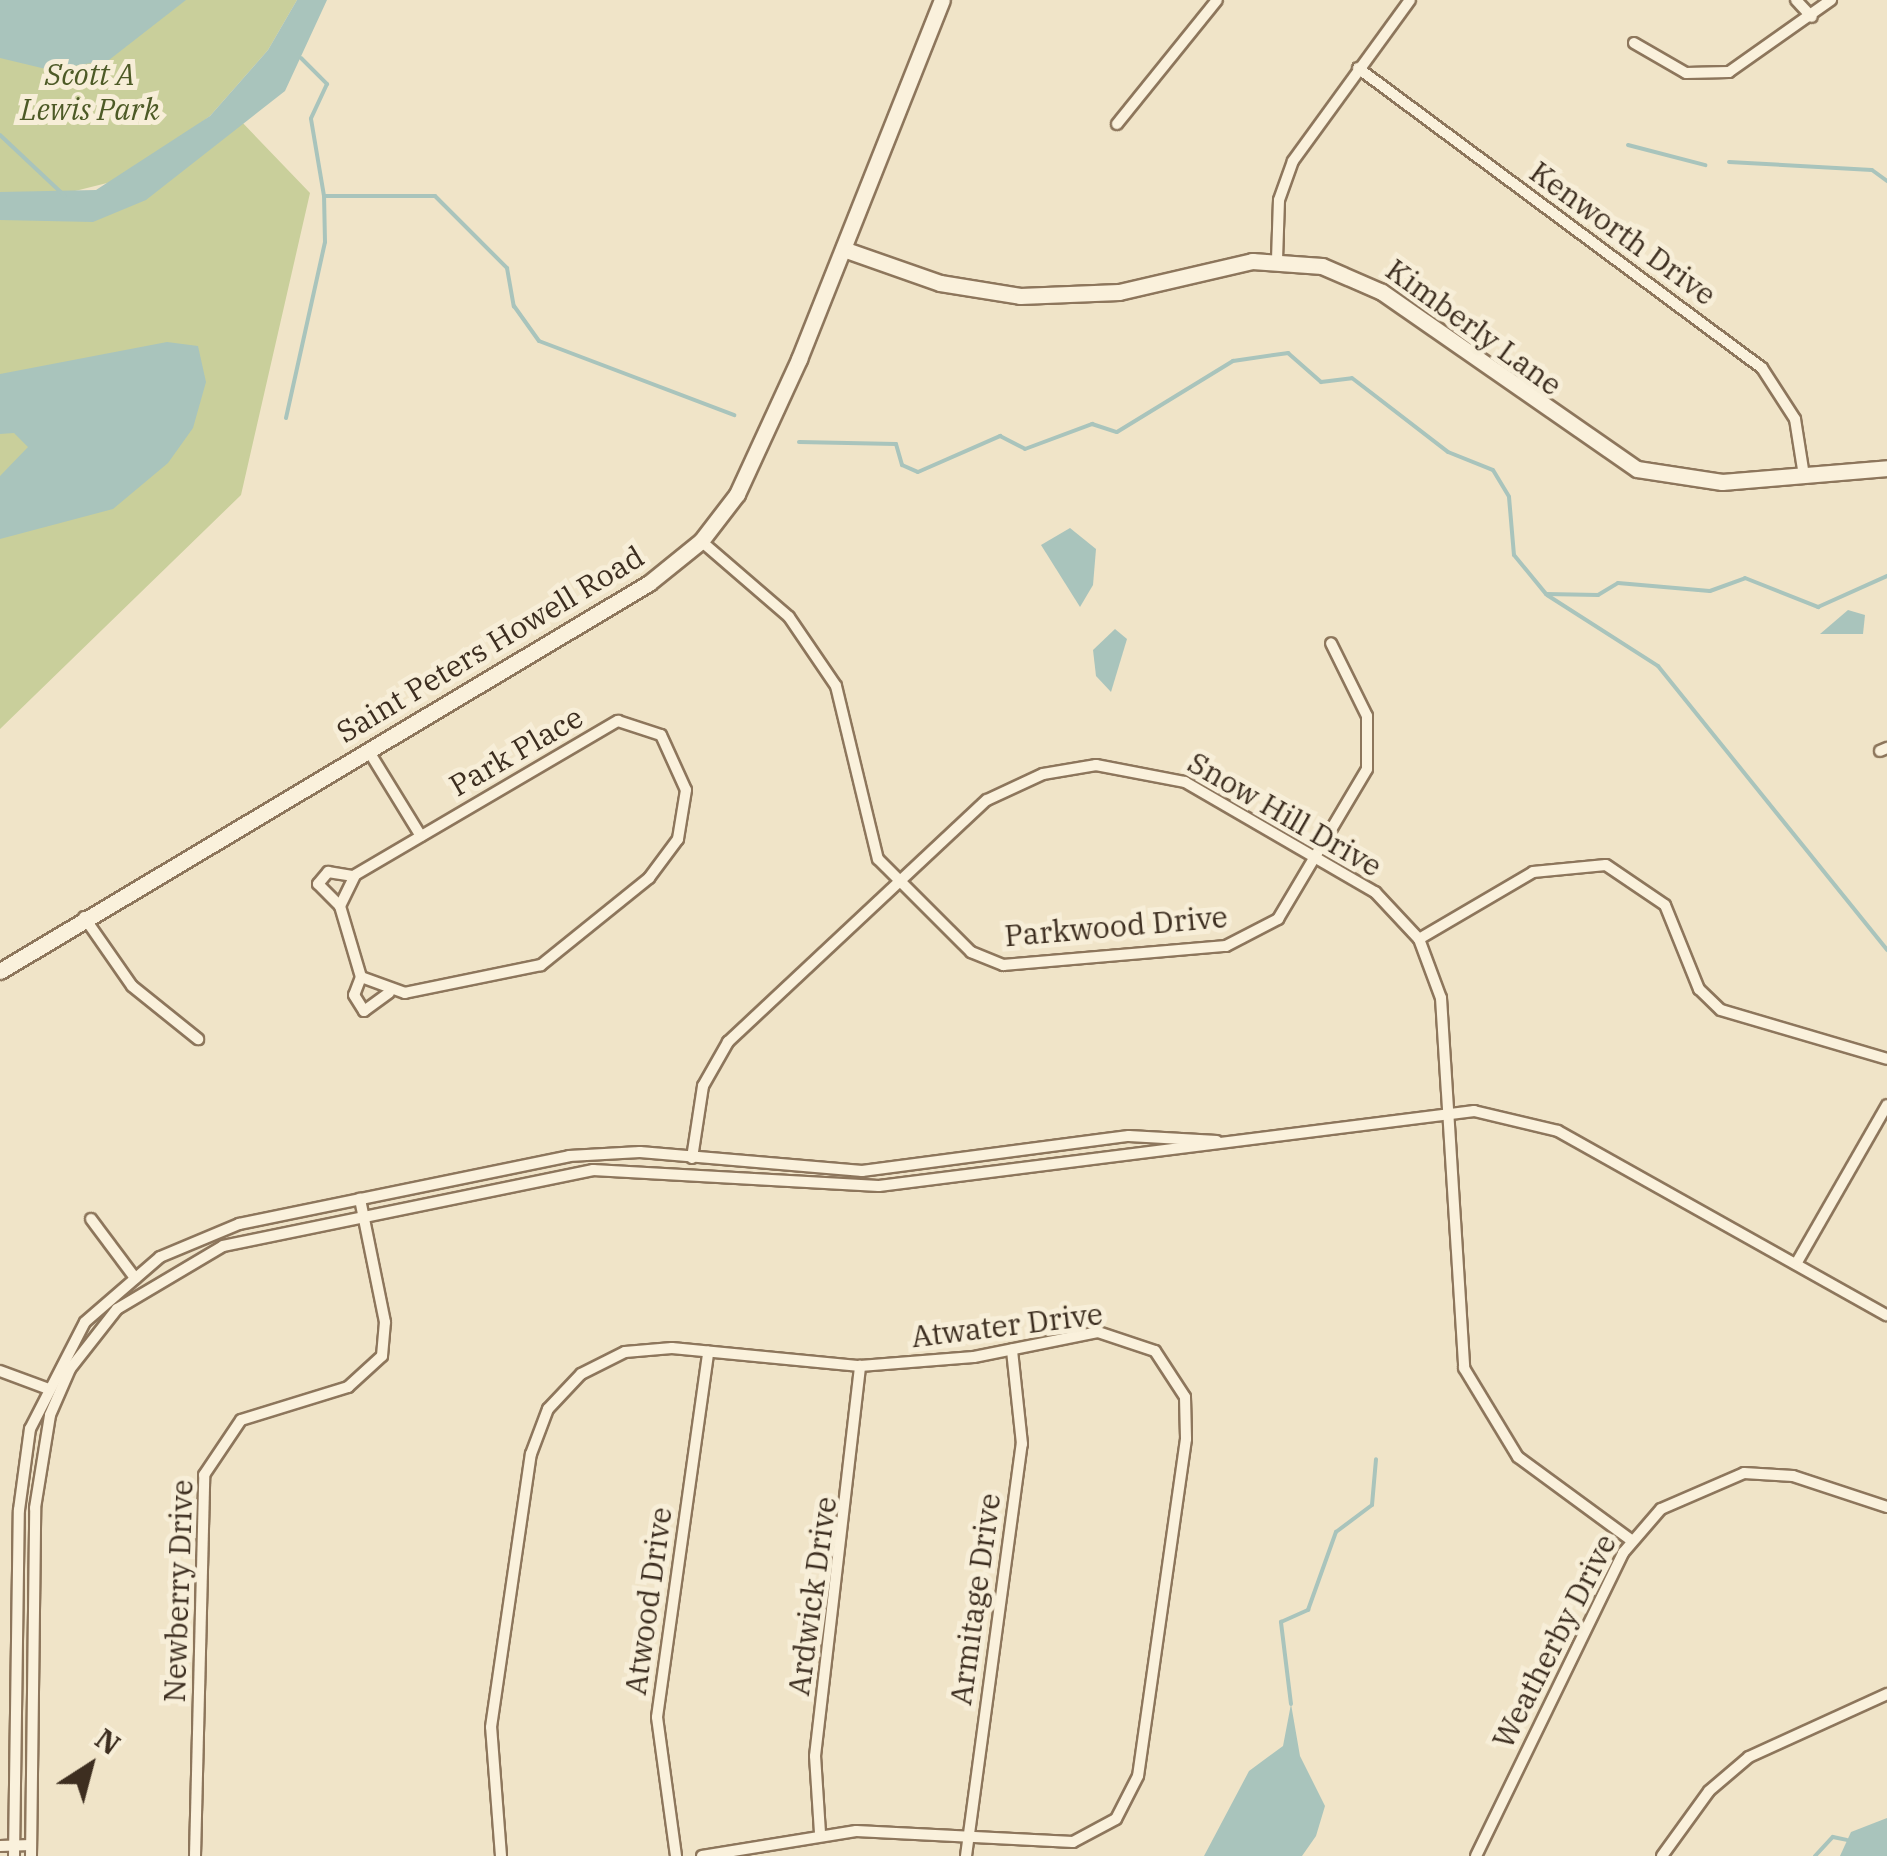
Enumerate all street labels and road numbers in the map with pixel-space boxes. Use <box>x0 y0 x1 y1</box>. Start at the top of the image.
street label: Kenworth Drive <box>1523 153 1723 313</box>
street label: Kimberly Lane <box>1379 251 1569 403</box>
street label: Saint Peters Howell Road <box>330 538 650 750</box>
street label: Park Place <box>443 698 589 804</box>
street label: Snow Hill Drive <box>1182 744 1388 884</box>
street label: Parkwood Drive <box>1003 898 1229 954</box>
street label: Atwater Drive <box>909 1295 1105 1355</box>
street label: Newberry Drive <box>156 1479 200 1703</box>
street label: Armitage Drive <box>942 1491 1008 1707</box>
street label: Ardwick Drive <box>780 1494 844 1698</box>
street label: Atwood Drive <box>617 1505 679 1697</box>
street label: Weatherby Drive <box>1485 1528 1623 1754</box>

